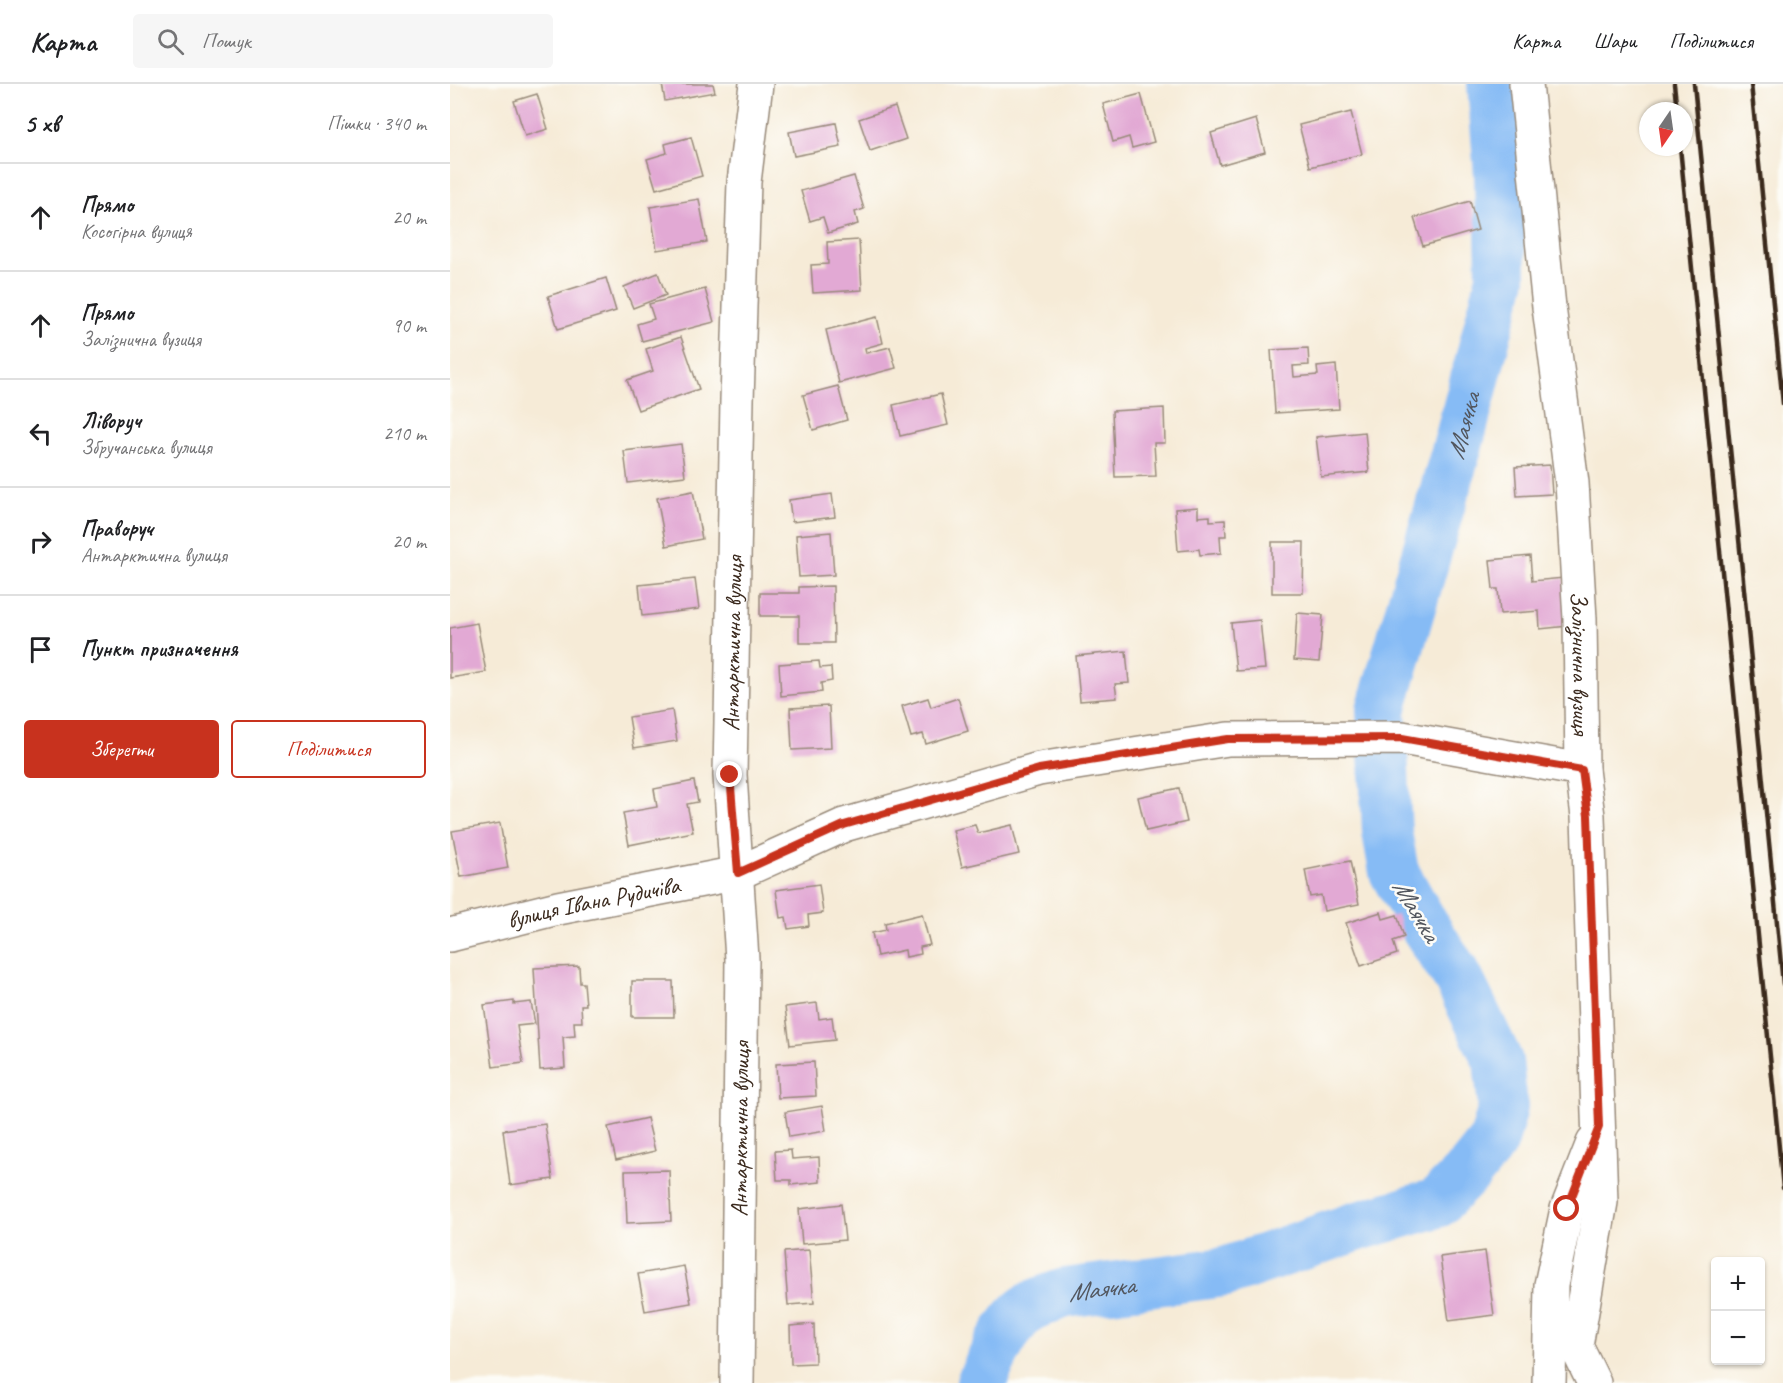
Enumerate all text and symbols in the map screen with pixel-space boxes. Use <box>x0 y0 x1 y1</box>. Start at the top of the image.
search box <box>133 14 553 68</box>
text: Карта <box>30 24 97 59</box>
icon: search <box>154 25 187 58</box>
text: Пошук <box>202 27 251 55</box>
text: Карта <box>1512 28 1560 54</box>
text: Шари <box>1593 28 1637 54</box>
text: Поділитися <box>1670 28 1753 54</box>
north arrow <box>1639 102 1693 156</box>
text: 5 хв <box>24 107 59 140</box>
text: Пішки · 340 m <box>327 111 426 136</box>
text: Прямо <box>81 191 133 219</box>
icon: ahead <box>24 201 57 234</box>
text: 20 m <box>392 205 426 230</box>
text: Косогірна вулиця <box>81 219 192 244</box>
text: Прямо <box>81 299 133 327</box>
icon: ahead <box>24 309 57 342</box>
text: 90 m <box>392 313 426 338</box>
text: Залізнична вузиця <box>81 327 201 352</box>
water label: Маячка <box>1439 386 1489 463</box>
text: Ліворуч <box>81 407 141 435</box>
icon: left <box>24 417 57 450</box>
text: 210 m <box>383 421 426 446</box>
text: Збручанська вулиця <box>81 435 212 460</box>
text: Праворуч <box>81 515 153 543</box>
icon: right <box>24 525 57 558</box>
text: 20 m <box>392 529 426 554</box>
text: Антарктична вулиця <box>81 543 227 568</box>
street label: Антарктична вулиця <box>716 554 749 731</box>
street label: Залізнична вузиця <box>1563 590 1597 737</box>
icon: arrive <box>24 633 57 666</box>
text: Пункт призначення <box>81 635 238 663</box>
button: Зберегти <box>24 720 219 778</box>
button: Поділитися <box>231 720 426 778</box>
route end <box>716 761 742 787</box>
street label: вулиця Івана Рудичіва <box>504 869 684 935</box>
water label: Маячка <box>1385 873 1450 950</box>
street label: Антарктична вулиця <box>724 1039 756 1217</box>
route start <box>1553 1195 1579 1221</box>
map controls <box>1711 1257 1765 1365</box>
button: + <box>1711 1257 1765 1311</box>
water label: Маячка <box>1066 1268 1140 1309</box>
button: − <box>1711 1311 1765 1365</box>

